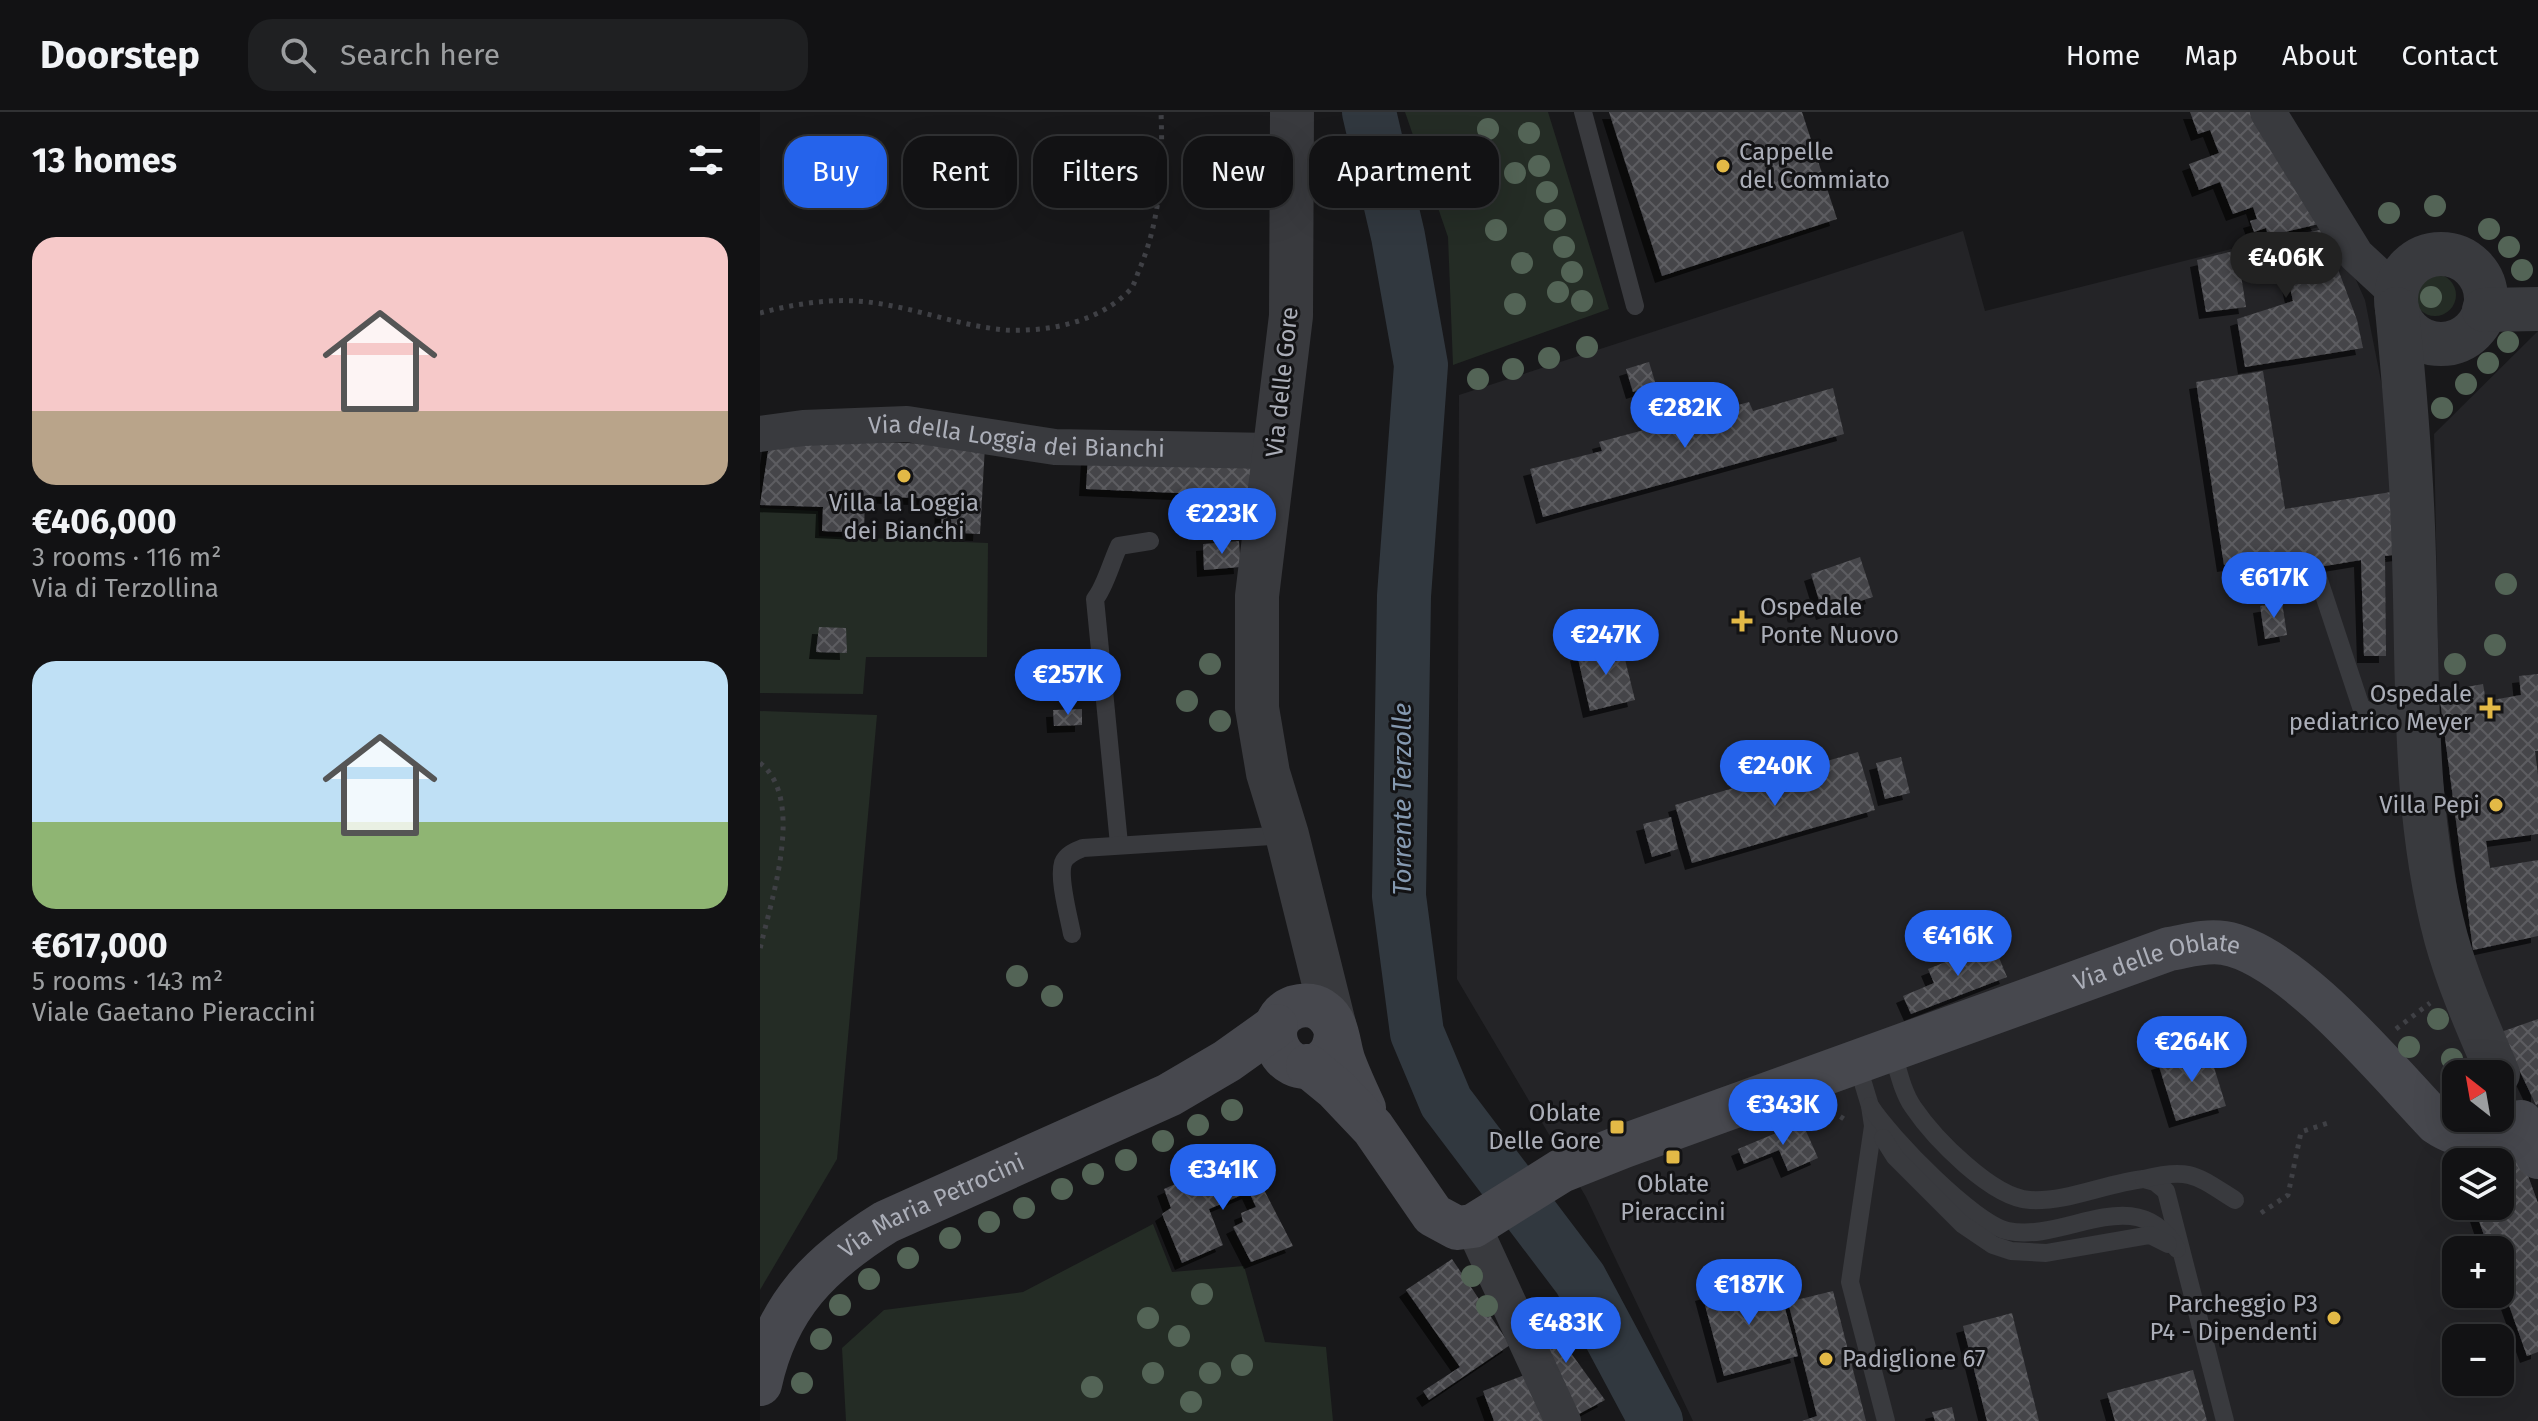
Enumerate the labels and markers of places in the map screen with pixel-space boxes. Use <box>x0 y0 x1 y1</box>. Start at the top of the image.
place label: Cappelle del Commiato <box>1739 138 1890 194</box>
marker: Cappelle del Commiato <box>1714 157 1732 175</box>
pin: €406K <box>2230 232 2342 300</box>
pin: €282K <box>1629 382 1741 450</box>
marker: Villa la Loggia dei Bianchi <box>895 467 913 485</box>
pin: €223K <box>1166 488 1278 556</box>
place label: Villa la Loggia dei Bianchi <box>829 489 979 545</box>
pin: €617K <box>2218 552 2330 620</box>
place label: Ospedale Ponte Nuovo <box>1760 593 1899 649</box>
pin: €247K <box>1550 609 1662 677</box>
marker: Ospedale Ponte Nuovo <box>1731 610 1753 632</box>
pin: €257K <box>1012 649 1124 717</box>
place label: Ospedale pediatrico Meyer <box>2289 680 2473 736</box>
marker: Ospedale pediatrico Meyer <box>2479 697 2501 719</box>
pin: €240K <box>1719 740 1831 808</box>
place label: Villa Pepi <box>2379 791 2480 819</box>
marker: Villa Pepi <box>2487 796 2505 814</box>
pin: €416K <box>1902 910 2014 978</box>
pin: €264K <box>2136 1016 2248 1084</box>
pin: €343K <box>1727 1079 1839 1147</box>
place label: Oblate Delle Gore <box>1488 1099 1601 1155</box>
marker: Oblate Delle Gore <box>1608 1118 1626 1136</box>
pin: €341K <box>1167 1144 1279 1212</box>
marker: Oblate Pieraccini <box>1664 1148 1682 1166</box>
place label: Oblate Pieraccini <box>1620 1170 1726 1226</box>
pin: €187K <box>1693 1259 1805 1327</box>
place label: Parcheggio P3 P4 - Dipendenti <box>2149 1290 2318 1346</box>
pin: €483K <box>1510 1297 1622 1365</box>
marker: Parcheggio P3 P4 - Dipendenti <box>2325 1309 2343 1327</box>
place label: Padiglione 67 <box>1842 1345 1985 1373</box>
marker: Padiglione 67 <box>1817 1350 1835 1368</box>

